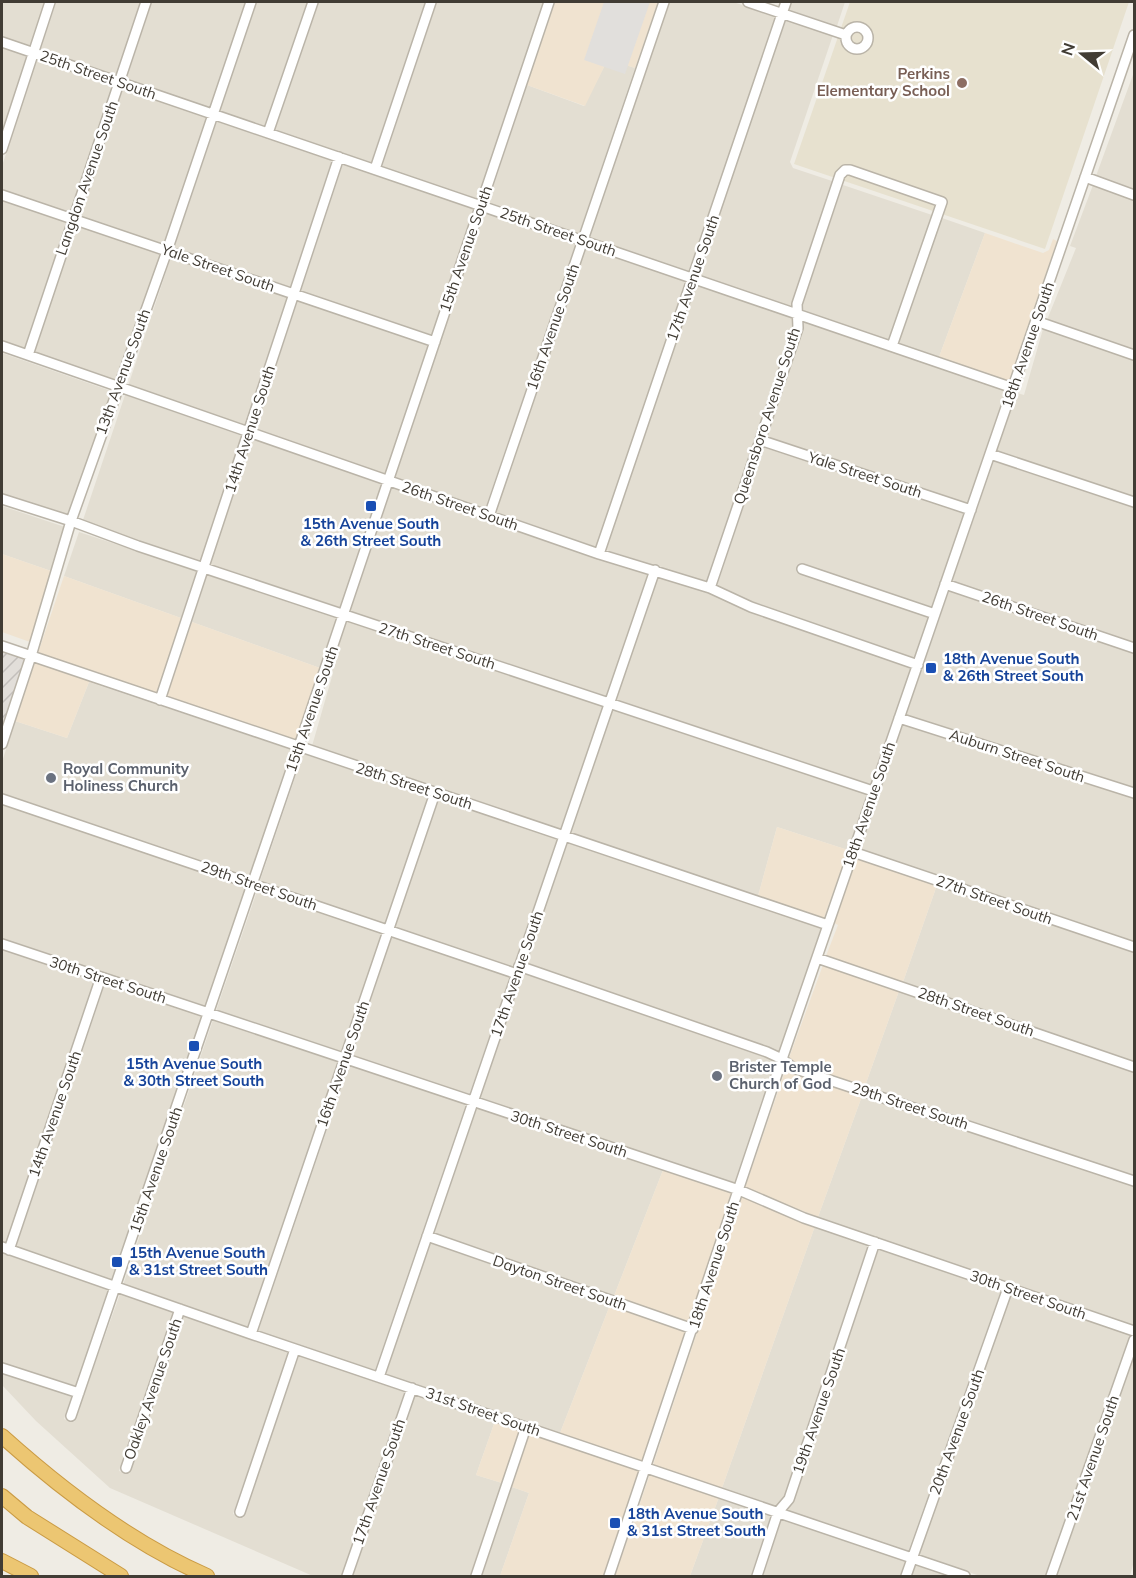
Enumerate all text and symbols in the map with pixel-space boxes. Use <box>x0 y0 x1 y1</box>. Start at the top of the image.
north arrow <box>1052 24 1112 84</box>
text: N <box>1056 40 1079 58</box>
street label: 25th Street South <box>37 46 159 103</box>
place label: Perkins Elementary School <box>817 64 950 100</box>
marker: Perkins Elementary School <box>955 76 969 90</box>
street label: Langdon Avenue South <box>51 98 122 258</box>
street label: 15th Avenue South <box>435 183 496 315</box>
street label: 25th Street South <box>497 203 619 260</box>
street label: 17th Avenue South <box>662 212 723 344</box>
street label: Yale Street South <box>158 239 277 296</box>
street label: 16th Avenue South <box>522 261 583 393</box>
street label: 18th Avenue South <box>997 279 1058 411</box>
street label: 13th Avenue South <box>91 306 154 437</box>
street label: Queensboro Avenue South <box>729 325 804 507</box>
street label: 14th Avenue South <box>220 363 279 495</box>
street label: Yale Street South <box>805 447 924 502</box>
street label: 26th Street South <box>399 477 521 534</box>
marker: 15th Avenue South & 26th Street South <box>364 499 378 513</box>
place label: 15th Avenue South & 26th Street South <box>301 514 441 550</box>
street label: 26th Street South <box>979 587 1101 644</box>
street label: 27th Street South <box>376 618 498 673</box>
street label: 15th Avenue South <box>281 643 342 775</box>
place label: 18th Avenue South & 26th Street South <box>943 649 1084 685</box>
marker: 18th Avenue South & 26th Street South <box>924 661 938 675</box>
street label: Auburn Street South <box>947 725 1087 786</box>
street label: 18th Avenue South <box>838 739 899 871</box>
street label: 28th Street South <box>353 758 475 813</box>
place label: Royal Community Holiness Church <box>63 759 190 795</box>
marker: Royal Community Holiness Church <box>44 771 58 785</box>
street label: 29th Street South <box>198 857 320 914</box>
street label: 27th Street South <box>933 871 1055 928</box>
street label: 17th Avenue South <box>486 908 547 1040</box>
street label: 30th Street South <box>47 952 169 1007</box>
street label: 28th Street South <box>915 983 1037 1040</box>
street label: 16th Avenue South <box>312 998 373 1130</box>
marker: 15th Avenue South & 30th Street South <box>187 1039 201 1053</box>
street label: 14th Avenue South <box>24 1048 85 1180</box>
place label: 15th Avenue South & 30th Street South <box>124 1054 264 1090</box>
place label: Brister Temple Church of God <box>729 1057 832 1093</box>
marker: Brister Temple Church of God <box>710 1069 724 1083</box>
street label: 29th Street South <box>849 1078 971 1133</box>
street label: 15th Avenue South <box>125 1104 186 1236</box>
street label: 30th Street South <box>508 1106 630 1161</box>
street label: 18th Avenue South <box>684 1199 743 1331</box>
place label: 15th Avenue South & 31st Street South <box>129 1243 268 1279</box>
street label: Dayton Street South <box>491 1251 630 1314</box>
marker: 15th Avenue South & 31st Street South <box>110 1255 124 1269</box>
street label: 30th Street South <box>967 1266 1089 1323</box>
street label: Oakley Avenue South <box>119 1315 186 1462</box>
street label: 19th Avenue South <box>788 1345 849 1477</box>
street label: 20th Avenue South <box>925 1366 988 1497</box>
street label: 31st Street South <box>423 1383 543 1440</box>
street label: 21st Avenue South <box>1062 1393 1123 1523</box>
street label: 17th Avenue South <box>348 1416 409 1548</box>
place label: 18th Avenue South & 31st Street South <box>627 1504 766 1540</box>
marker: 18th Avenue South & 31st Street South <box>608 1516 622 1530</box>

